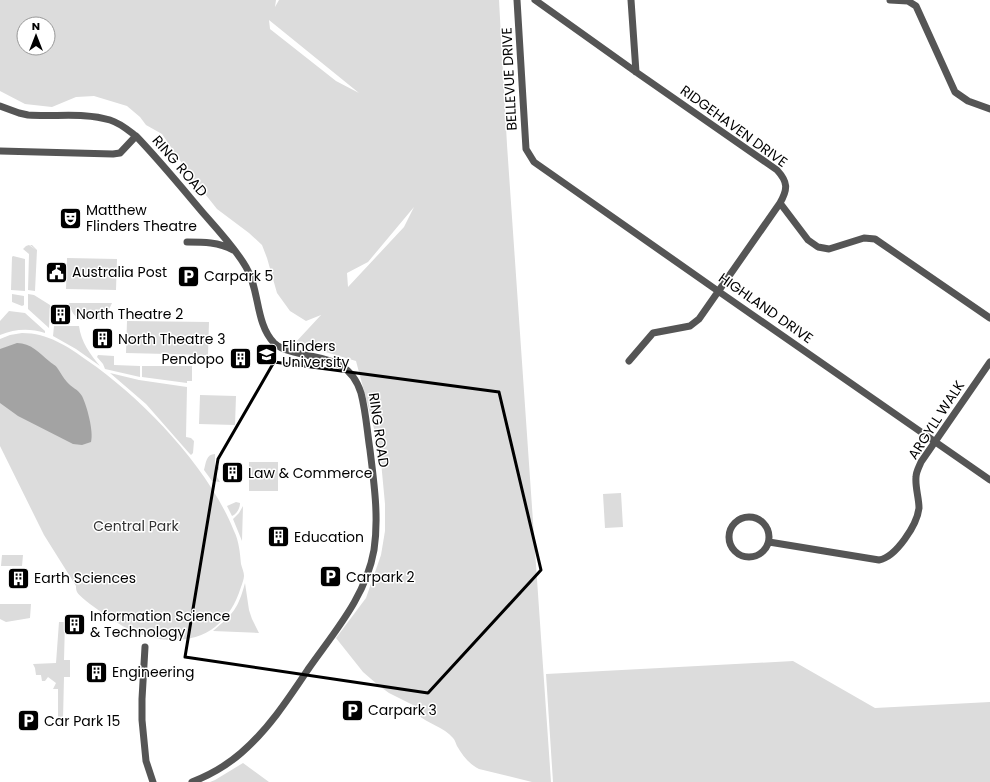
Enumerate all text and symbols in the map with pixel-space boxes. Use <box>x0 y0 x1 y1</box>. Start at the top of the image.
north arrow <box>16 16 56 56</box>
text: N <box>32 18 40 34</box>
street label: BELLEVUE DRIVE <box>496 27 522 131</box>
street label: RIDGEHAVEN DRIVE <box>676 80 792 172</box>
street label: RING ROAD <box>148 131 212 201</box>
place label: Matthew Flinders Theatre <box>86 200 197 236</box>
theatre icon: Matthew Flinders Theatre <box>57 205 83 231</box>
public building icon: Australia Post <box>44 259 70 285</box>
place label: Australia Post <box>72 262 167 282</box>
parking icon: Carpark 5 <box>175 263 201 289</box>
place label: Carpark 5 <box>204 266 273 286</box>
street label: HIGHLAND DRIVE <box>715 268 817 348</box>
building icon: North Theatre 2 <box>48 301 74 327</box>
place label: North Theatre 2 <box>76 304 183 324</box>
building icon: North Theatre 3 <box>90 326 116 352</box>
place label: North Theatre 3 <box>118 329 225 349</box>
place label: Flinders University <box>282 336 349 372</box>
school or university icon: Flinders University <box>254 341 280 367</box>
building icon: Pendopo <box>227 346 253 372</box>
place label: Pendopo <box>161 349 224 369</box>
street label: ARGYLL WALK <box>903 376 969 463</box>
street label: RING ROAD <box>364 391 394 469</box>
building icon: Law & Commerce <box>220 460 246 486</box>
place label: Law & Commerce <box>248 463 373 483</box>
park label: Central Park <box>93 516 179 536</box>
building icon: Education <box>265 524 291 550</box>
place label: Education <box>294 527 364 547</box>
parking icon: Carpark 2 <box>317 564 343 590</box>
building icon: Earth Sciences <box>5 565 31 591</box>
place label: Carpark 2 <box>346 567 415 587</box>
place label: Earth Sciences <box>34 568 136 588</box>
place label: Information Science & Technology <box>90 606 231 642</box>
building icon: Information Science & Technology <box>62 611 88 637</box>
building icon: Engineering <box>84 659 110 685</box>
place label: Engineering <box>112 662 194 682</box>
parking icon: Carpark 3 <box>340 697 366 723</box>
place label: Carpark 3 <box>368 700 437 720</box>
parking icon: Car Park 15 <box>15 708 41 734</box>
place label: Car Park 15 <box>44 711 120 731</box>

